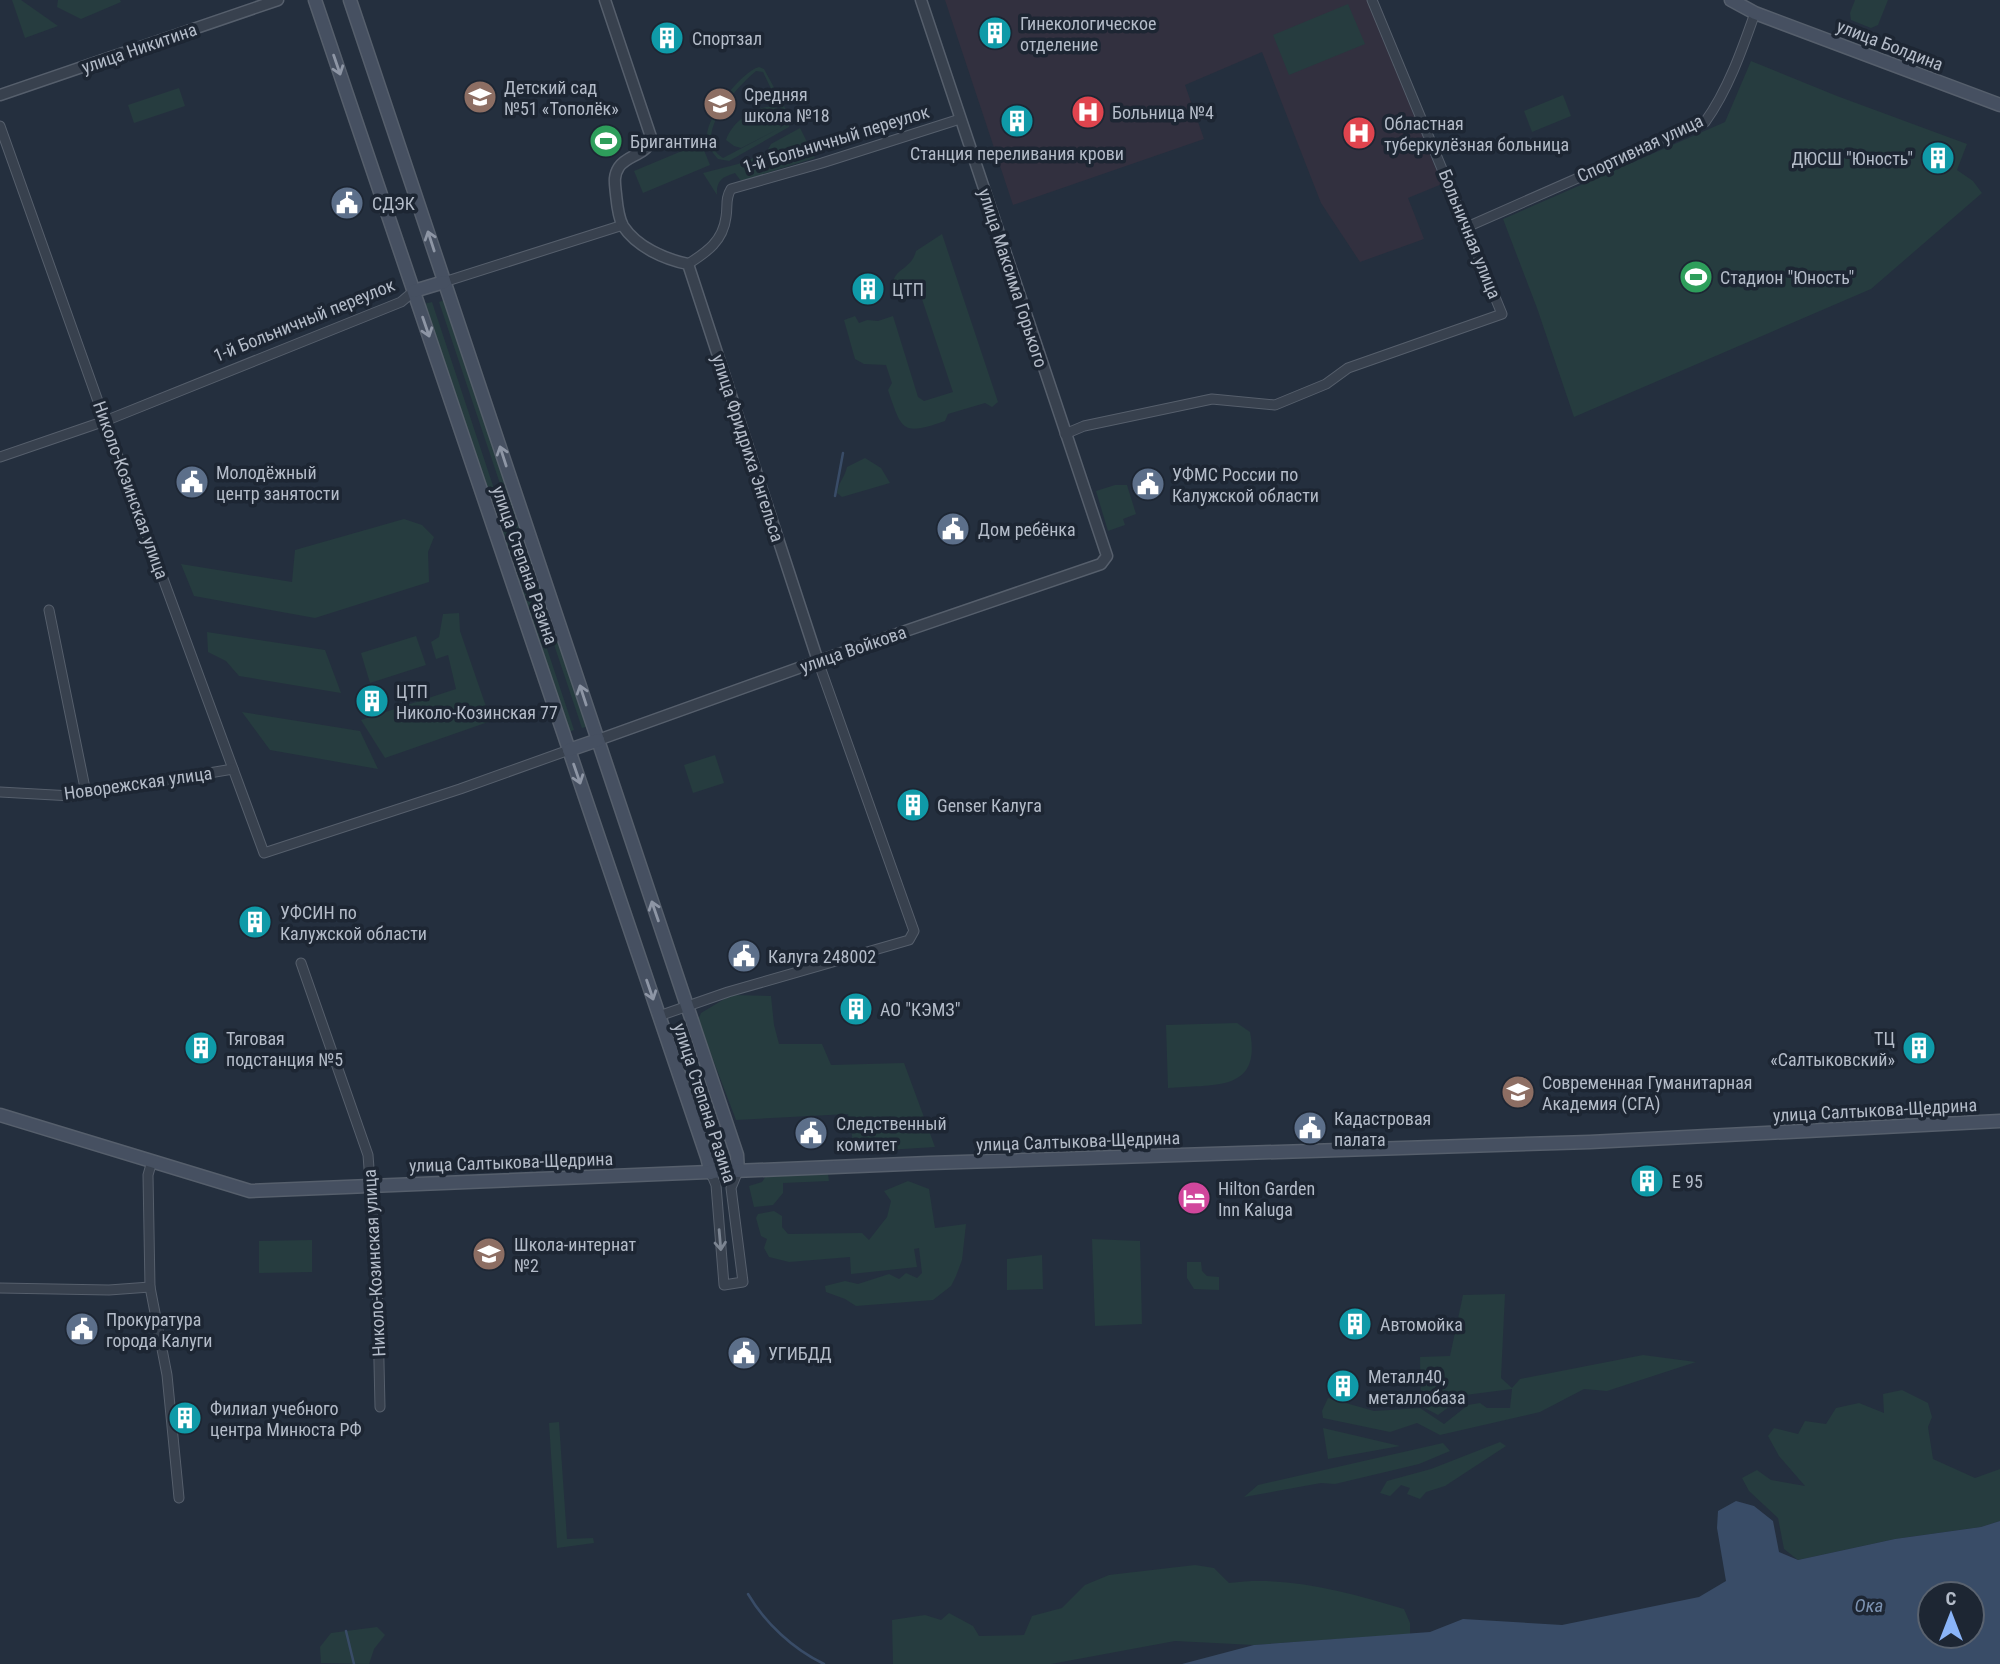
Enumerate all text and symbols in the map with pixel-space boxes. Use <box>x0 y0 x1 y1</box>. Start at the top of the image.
place label: Гинекологическое отделение <box>1020 13 1157 55</box>
building icon: Гинекологическое отделение <box>976 14 1014 52</box>
street label: улица Болдина <box>1834 15 1946 75</box>
street label: улица Никитина <box>79 18 199 78</box>
building icon: Спортзал <box>648 19 686 57</box>
place label: Спортзал <box>692 28 762 49</box>
one-way arrow <box>332 53 344 75</box>
place label: Детский сад №51 «Тополёк» <box>504 77 619 119</box>
school or university icon: Детский сад №51 «Тополёк» <box>461 78 499 116</box>
place label: Средняя школа №18 <box>744 84 830 126</box>
school or university icon: Средняя школа №18 <box>701 85 739 123</box>
hospital icon: Больница №4 <box>1069 93 1107 131</box>
street label: 1-й Больничный переулок <box>740 101 932 177</box>
building icon: Станция переливания крови <box>998 102 1036 140</box>
place label: Больница №4 <box>1112 102 1214 123</box>
street label: Спортивная улица <box>1574 110 1706 186</box>
place label: Областная туберкулёзная больница <box>1384 113 1569 155</box>
hospital icon: Областная туберкулёзная больница <box>1340 114 1378 152</box>
sports icon: Бригантина <box>587 122 625 160</box>
place label: Бригантина <box>630 131 717 152</box>
building icon: ДЮСШ "Юность" <box>1919 139 1957 177</box>
place label: Станция переливания крови <box>910 143 1124 164</box>
place label: ДЮСШ "Юность" <box>1791 148 1913 169</box>
street label: Больничная улица <box>1434 166 1506 302</box>
public building icon: СДЭК <box>328 184 366 222</box>
street label: улица Максима Горького <box>974 186 1052 370</box>
place label: СДЭК <box>372 193 415 214</box>
one-way arrow <box>424 230 436 252</box>
sports icon: Стадион "Юность" <box>1677 258 1715 296</box>
place label: Стадион "Юность" <box>1720 267 1854 288</box>
building icon: ЦТП <box>849 270 887 308</box>
street label: 1-й Больничный переулок <box>210 274 398 366</box>
place label: ЦТП <box>892 279 924 300</box>
one-way arrow <box>421 315 433 337</box>
street label: улица Фридриха Энгельса <box>708 352 788 544</box>
street label: Николо-Козинская улица <box>89 398 173 582</box>
one-way arrow <box>496 446 508 468</box>
place label: Молодёжный центр занятости <box>216 462 340 504</box>
public building icon: Молодёжный центр занятости <box>173 463 211 501</box>
place label: УФМС России по Калужской области <box>1172 464 1319 506</box>
public building icon: УФМС России по Калужской области <box>1129 465 1167 503</box>
street label: улица Степана Разина <box>488 483 562 647</box>
public building icon: Дом ребёнка <box>934 510 972 548</box>
place label: Дом ребёнка <box>978 519 1076 540</box>
street label: улица Войкова <box>797 621 909 677</box>
place label: ЦТП Николо-Козинская 77 <box>396 681 558 723</box>
building icon: ЦТП Николо-Козинская 77 <box>353 682 391 720</box>
one-way arrow <box>576 685 588 707</box>
street label: Новорежская улица <box>63 762 213 804</box>
one-way arrow <box>572 763 584 785</box>
building icon: Genser Калуга <box>894 786 932 824</box>
place label: Genser Калуга <box>937 795 1042 816</box>
one-way arrow <box>648 900 661 922</box>
place label: УФСИН по Калужской области <box>280 902 427 944</box>
building icon: УФСИН по Калужской области <box>236 903 274 941</box>
public building icon: Калуга 248002 <box>725 937 763 975</box>
place label: Калуга 248002 <box>768 946 876 967</box>
one-way arrow <box>645 978 657 1000</box>
building icon: АО "КЭМЗ" <box>837 990 875 1028</box>
place label: АО "КЭМЗ" <box>880 999 960 1020</box>
street label: улица Степана Разина <box>669 1021 741 1185</box>
place label: Тяговая подстанция №5 <box>226 1028 343 1070</box>
place label: ТЦ «Салтыковский» <box>1770 1028 1895 1070</box>
building icon: Тяговая подстанция №5 <box>182 1029 220 1067</box>
building icon: ТЦ «Салтыковский» <box>1900 1029 1938 1067</box>
place label: Современная Гуманитарная Академия (СГА) <box>1542 1072 1753 1115</box>
school or university icon: Современная Гуманитарная Академия (СГА) <box>1499 1073 1537 1111</box>
street label: улица Салтыкова-Щедрина <box>1772 1094 1978 1126</box>
place label: Кадастровая палата <box>1334 1108 1431 1150</box>
public building icon: Кадастровая палата <box>1291 1109 1329 1147</box>
place label: Следственный комитет <box>836 1113 947 1155</box>
public building icon: Следственный комитет <box>792 1114 830 1152</box>
street label: улица Салтыкова-Щедрина <box>976 1127 1180 1155</box>
street label: улица Салтыкова-Щедрина <box>409 1148 613 1176</box>
building icon: Е 95 <box>1628 1162 1666 1200</box>
street label: Николо-Козинская улица <box>359 1169 389 1357</box>
place label: Е 95 <box>1672 1171 1703 1192</box>
place label: Hilton Garden Inn Kaluga <box>1218 1178 1315 1220</box>
hotel icon: Hilton Garden Inn Kaluga <box>1175 1179 1213 1217</box>
one-way arrow <box>714 1228 727 1251</box>
place label: Школа-интернат №2 <box>514 1234 637 1276</box>
school or university icon: Школа-интернат №2 <box>470 1235 508 1273</box>
building icon: Автомойка <box>1336 1305 1374 1343</box>
place label: Прокуратура города Калуги <box>106 1309 212 1351</box>
public building icon: Прокуратура города Калуги <box>63 1310 101 1348</box>
place label: Автомойка <box>1380 1314 1463 1335</box>
public building icon: УГИБДД <box>725 1334 763 1372</box>
place label: УГИБДД <box>768 1343 832 1364</box>
place label: Металл40, металлобаза <box>1368 1366 1466 1408</box>
building icon: Металл40, металлобаза <box>1324 1367 1362 1405</box>
place label: Филиал учебного центра Минюста РФ <box>210 1398 362 1440</box>
building icon: Филиал учебного центра Минюста РФ <box>166 1399 204 1437</box>
north arrow <box>1916 1580 1986 1650</box>
text: С <box>1946 1587 1957 1610</box>
water label: Ока <box>1855 1594 1883 1617</box>

